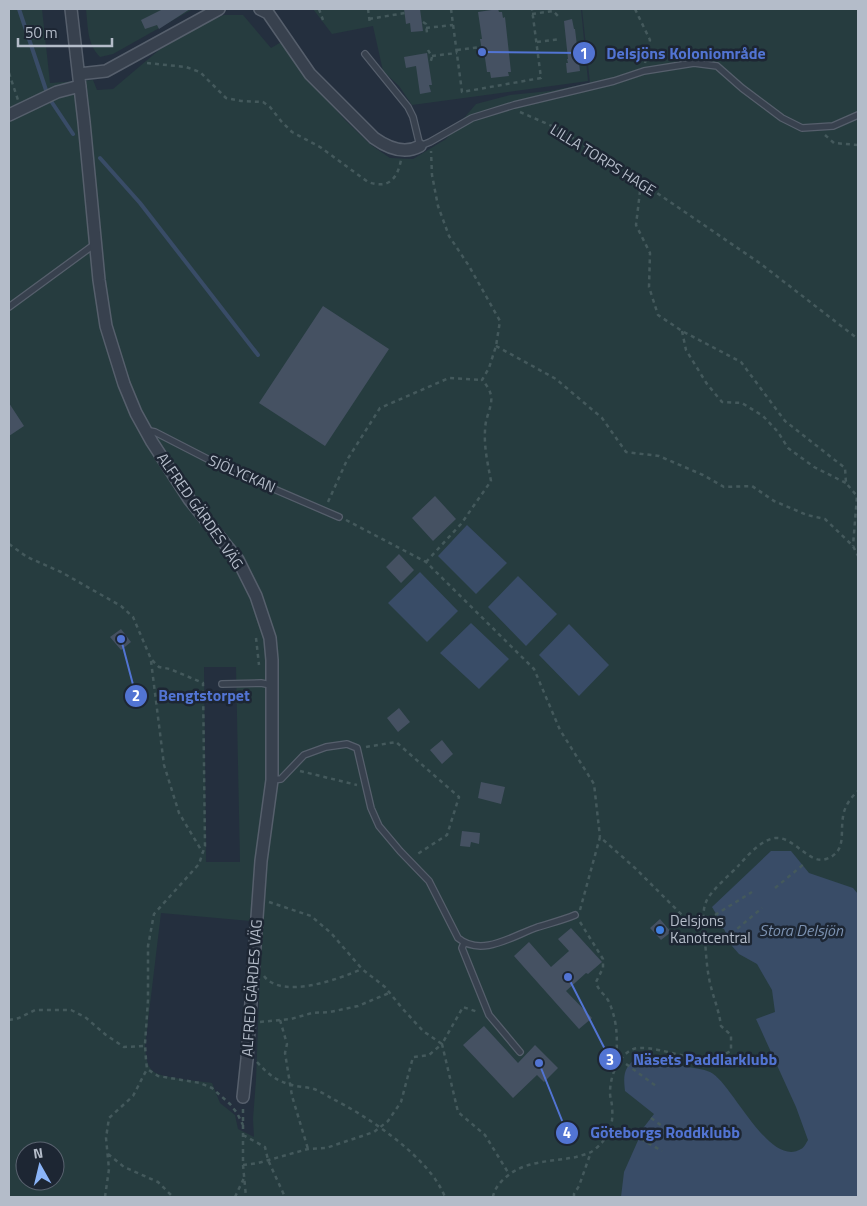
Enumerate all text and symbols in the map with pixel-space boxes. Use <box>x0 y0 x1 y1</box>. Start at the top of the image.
scale bar <box>18 15 111 47</box>
text: 50 m <box>25 21 58 44</box>
callout: Delsjöns Koloniområde <box>572 38 776 69</box>
text: Delsjöns Koloniområde <box>606 41 766 65</box>
text: 1 <box>580 42 588 65</box>
street label: LILLA TORPS HAGE <box>546 118 661 201</box>
street label: ALFRED GÄRDES VÄG <box>152 448 249 574</box>
street label: SJÖLYCKAN <box>205 449 280 499</box>
callout: Bengtstorpet <box>124 680 260 711</box>
text: Bengtstorpet <box>158 683 250 707</box>
text: 2 <box>132 684 140 707</box>
place label: Delsjons Kanotcentral <box>670 909 751 949</box>
water label: Stora Delsjön <box>759 918 844 942</box>
street label: ALFRED GÄRDES VÄG <box>235 919 268 1057</box>
marker: Delsjons Kanotcentral <box>654 924 666 936</box>
callout: Näsets Paddlarklubb <box>598 1044 787 1075</box>
text: Näsets Paddlarklubb <box>633 1047 777 1071</box>
text: 3 <box>606 1048 614 1071</box>
callout: Göteborgs Roddklubb <box>555 1117 750 1148</box>
text: Göteborgs Roddklubb <box>590 1120 740 1144</box>
text: 4 <box>563 1121 571 1144</box>
north arrow <box>15 1141 65 1191</box>
text: N <box>32 1142 44 1164</box>

